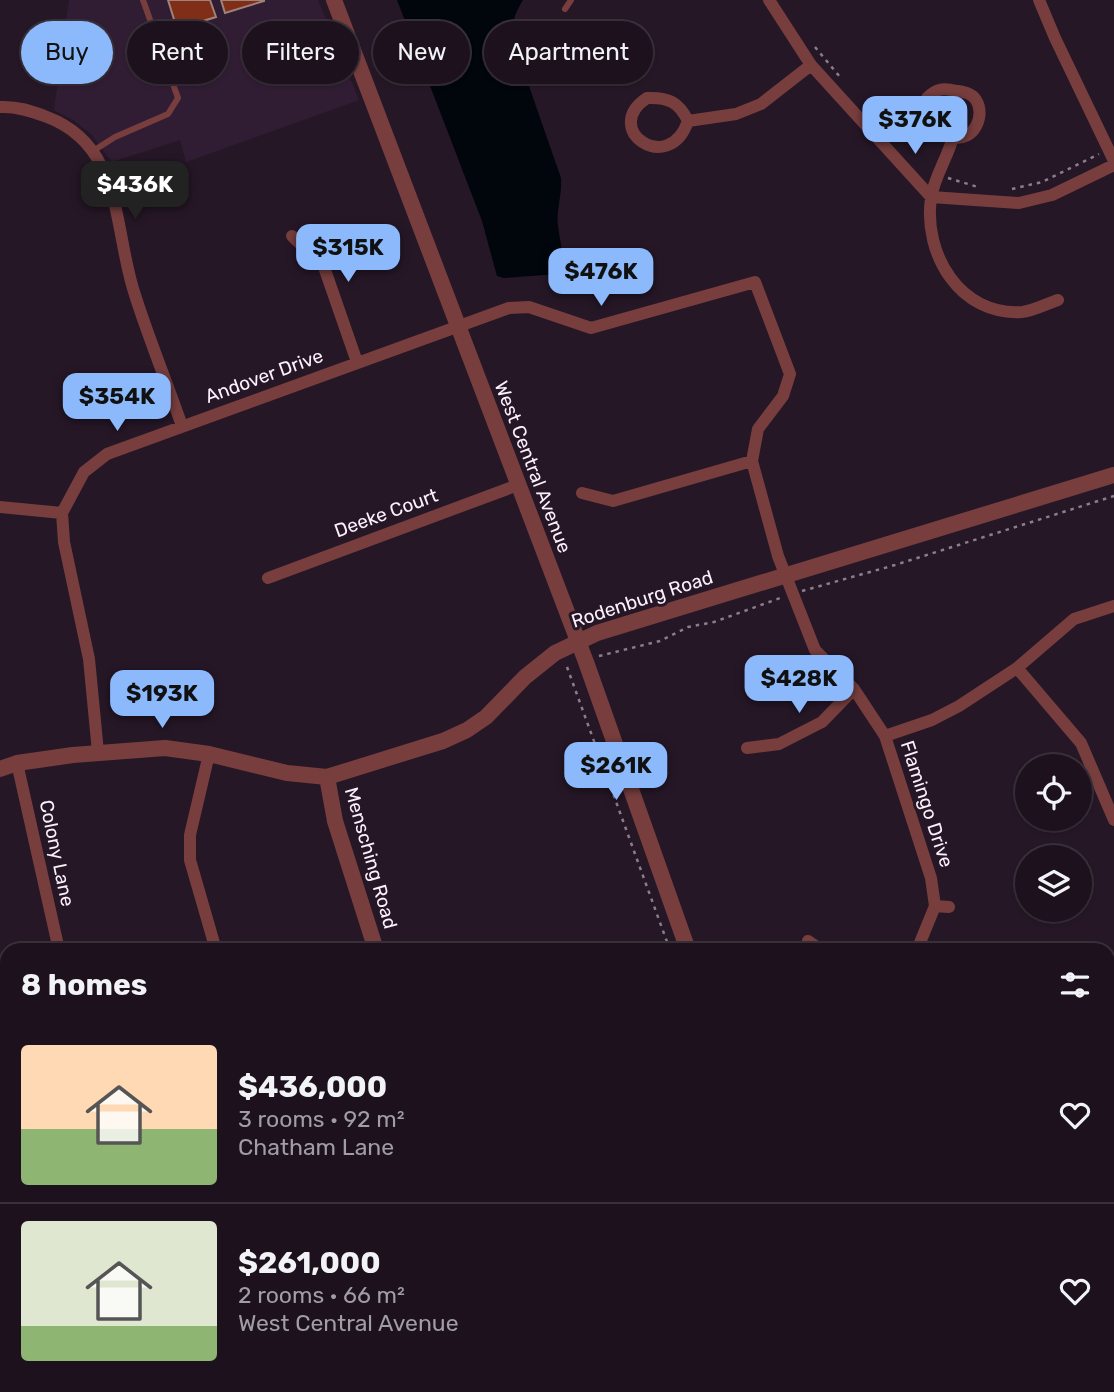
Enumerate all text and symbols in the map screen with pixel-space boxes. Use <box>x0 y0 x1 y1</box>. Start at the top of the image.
chip: Buy <box>21 21 113 84</box>
chip: Rent <box>127 21 228 84</box>
chip: Filters <box>242 21 359 84</box>
chip: New <box>373 21 470 84</box>
chip: Apartment <box>484 21 653 84</box>
pin: $376K <box>866 96 964 156</box>
text: $376K <box>878 105 952 133</box>
pin: $436K <box>86 162 184 221</box>
text: $436K <box>97 170 173 198</box>
pin: $315K <box>299 224 397 284</box>
text: $315K <box>312 233 384 261</box>
pin: $476K <box>552 248 650 308</box>
text: $476K <box>564 257 638 285</box>
street label: Andover Drive <box>202 344 326 408</box>
pin: $354K <box>68 374 166 433</box>
street label: West Central Avenue <box>490 378 576 556</box>
text: $354K <box>79 382 155 410</box>
street label: Deeke Court <box>331 483 442 542</box>
street label: Rodenburg Road <box>568 565 716 633</box>
pin: $428K <box>750 656 848 715</box>
text: $428K <box>761 664 837 692</box>
pin: $193K <box>113 670 211 730</box>
text: $193K <box>126 679 198 707</box>
street label: Flamingo Drive <box>896 738 958 870</box>
pin: $261K <box>567 742 665 802</box>
text: $261K <box>580 751 652 779</box>
map controls <box>1015 754 1092 922</box>
button: locate <box>1015 754 1092 831</box>
street label: Mensching Road <box>340 785 402 931</box>
street label: Colony Lane <box>34 798 80 908</box>
button: layers <box>1015 845 1092 922</box>
icon: filters <box>1056 966 1094 1004</box>
text: 8 homes <box>21 967 147 1003</box>
text: $436,000 <box>238 1069 387 1105</box>
icon: home <box>77 1073 161 1157</box>
icon: heart <box>1056 1096 1094 1134</box>
text: 3 rooms · 92 m² <box>238 1105 404 1133</box>
text: Chatham Lane <box>238 1133 394 1161</box>
text: $261,000 <box>238 1245 381 1281</box>
icon: home <box>77 1249 161 1333</box>
icon: heart <box>1056 1272 1094 1310</box>
text: 2 rooms · 66 m² <box>238 1281 405 1309</box>
text: West Central Avenue <box>238 1309 459 1337</box>

